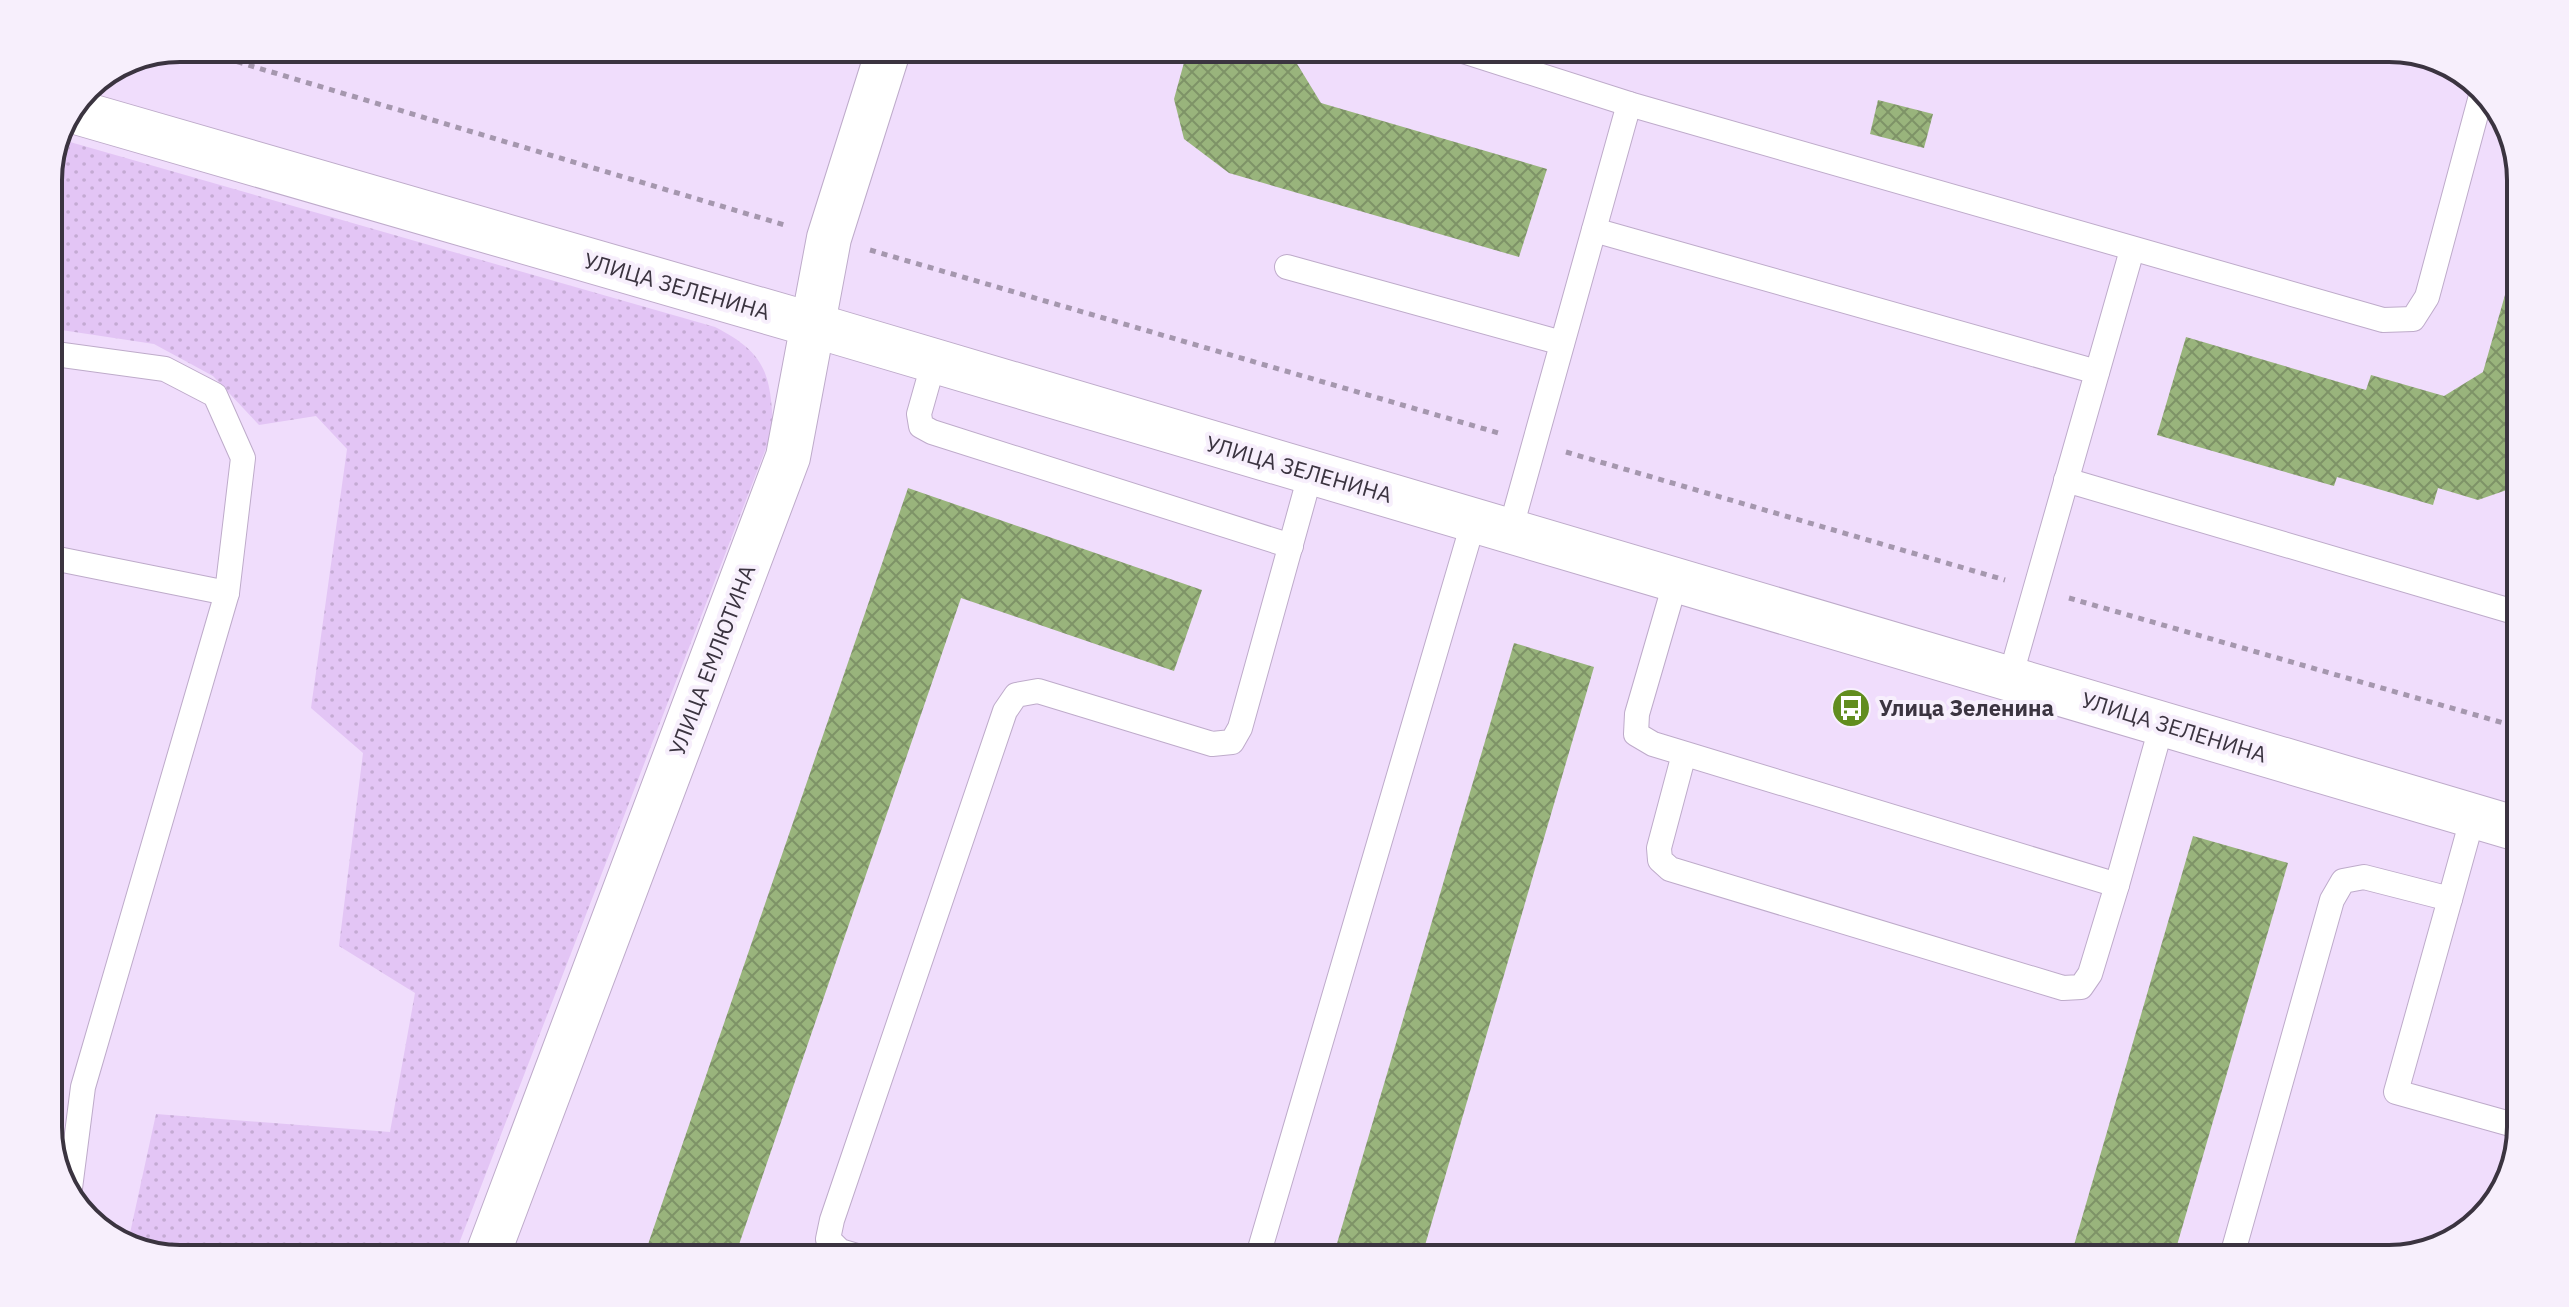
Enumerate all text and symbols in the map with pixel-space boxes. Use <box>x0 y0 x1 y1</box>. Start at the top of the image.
street label: УЛИЦА ЗЕЛЕНИНА <box>581 245 774 326</box>
street label: УЛИЦА ЗЕЛЕНИНА <box>1203 428 1396 509</box>
street label: УЛИЦА ЕМЛЮТИНА <box>662 560 761 759</box>
street label: УЛИЦА ЗЕЛЕНИНА <box>2078 685 2270 769</box>
bus stop icon: Улица Зеленина <box>1830 687 1872 729</box>
place label: Улица Зеленина <box>1879 693 2054 722</box>

